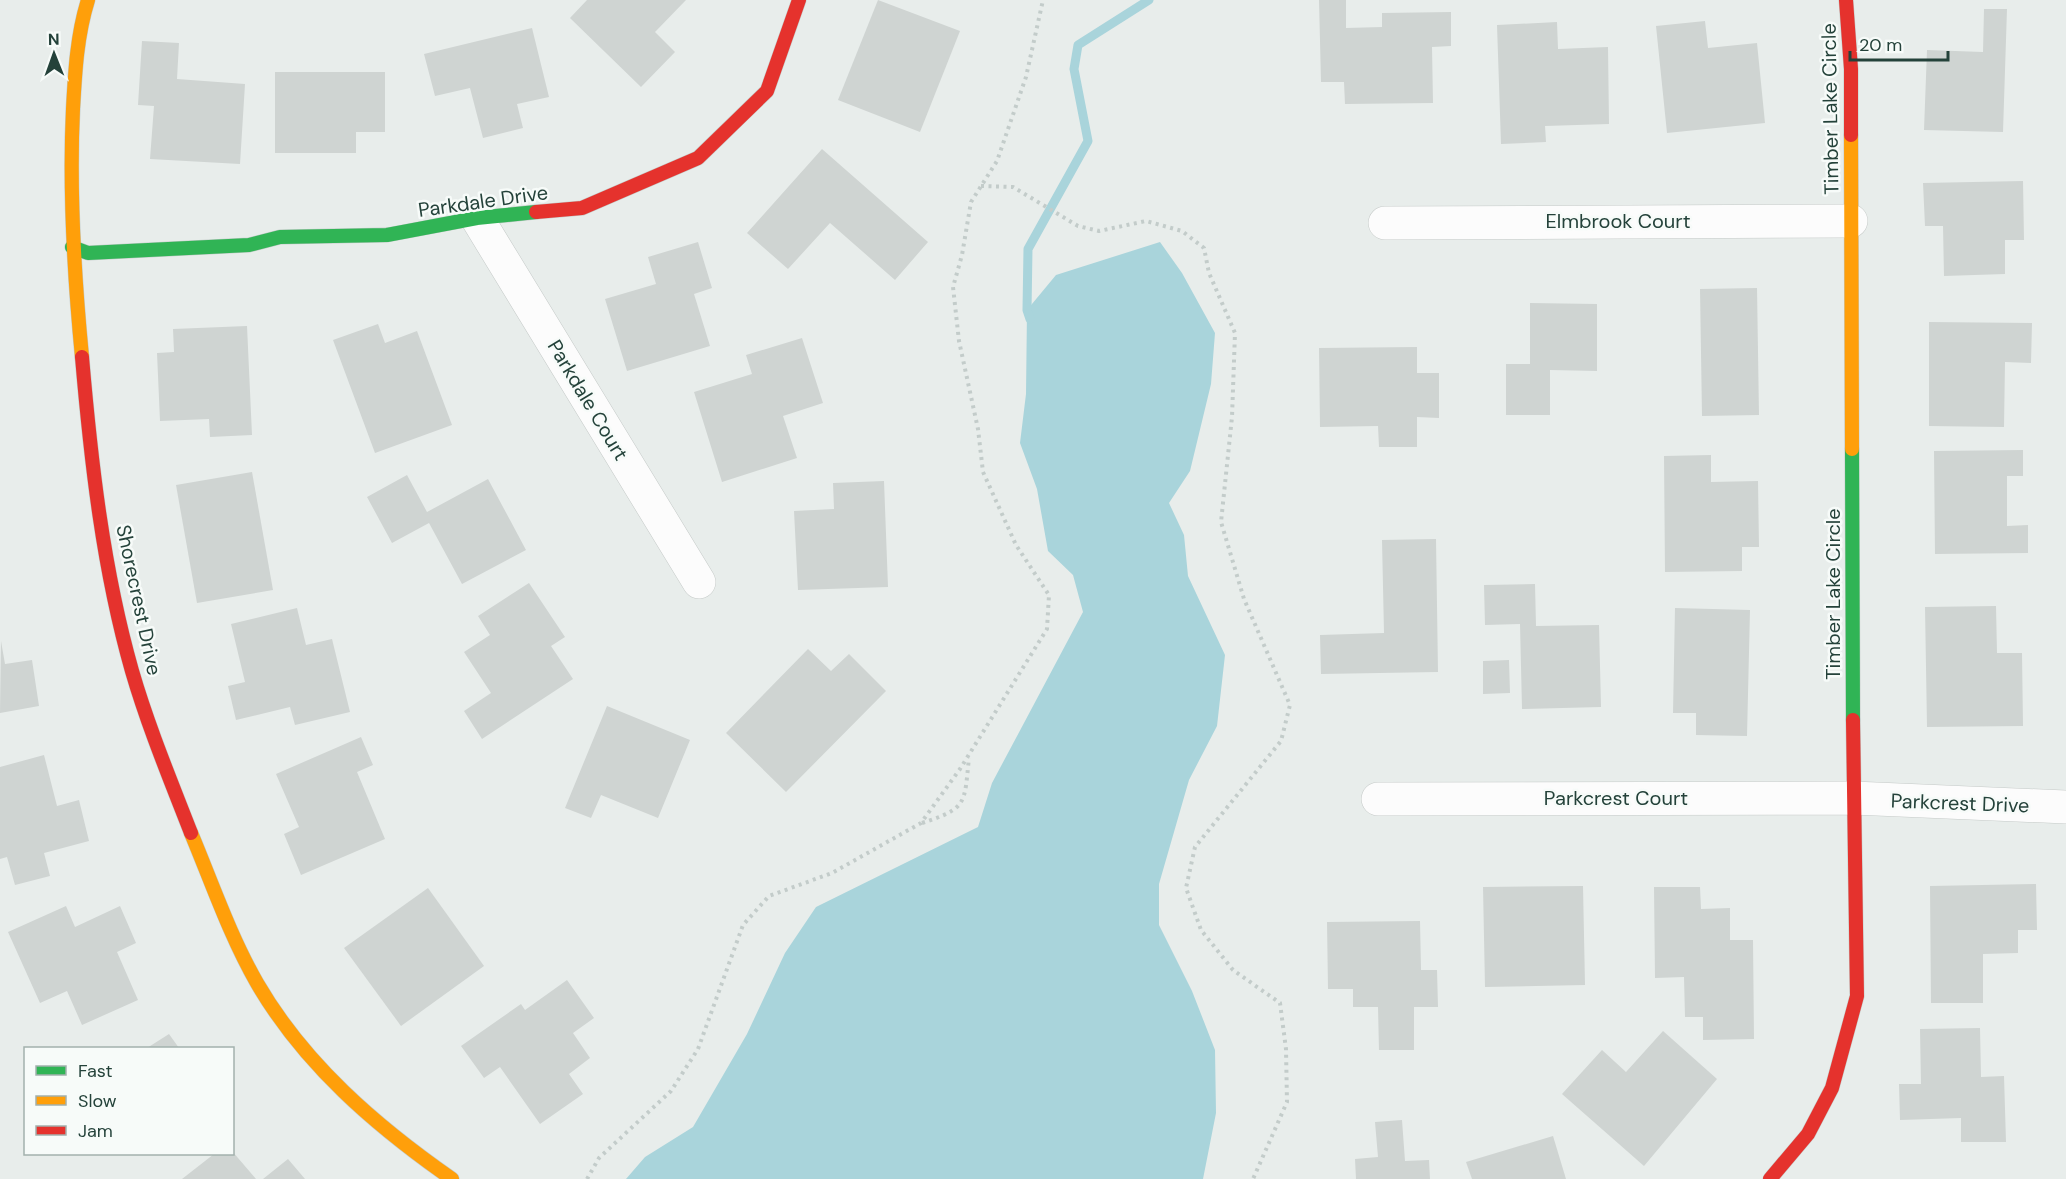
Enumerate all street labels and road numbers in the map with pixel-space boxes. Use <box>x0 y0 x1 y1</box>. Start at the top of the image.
street label: Timber Lake Circle <box>1816 23 1844 195</box>
street label: Parkdale Drive <box>416 179 550 223</box>
street label: Elmbrook Court <box>1545 208 1691 234</box>
street label: Parkdale Court <box>542 335 634 465</box>
street label: Timber Lake Circle <box>1820 508 1846 680</box>
street label: Shorecrest Drive <box>110 522 168 678</box>
street label: Parkcrest Court <box>1544 785 1688 811</box>
street label: Parkcrest Drive <box>1890 788 2030 818</box>

